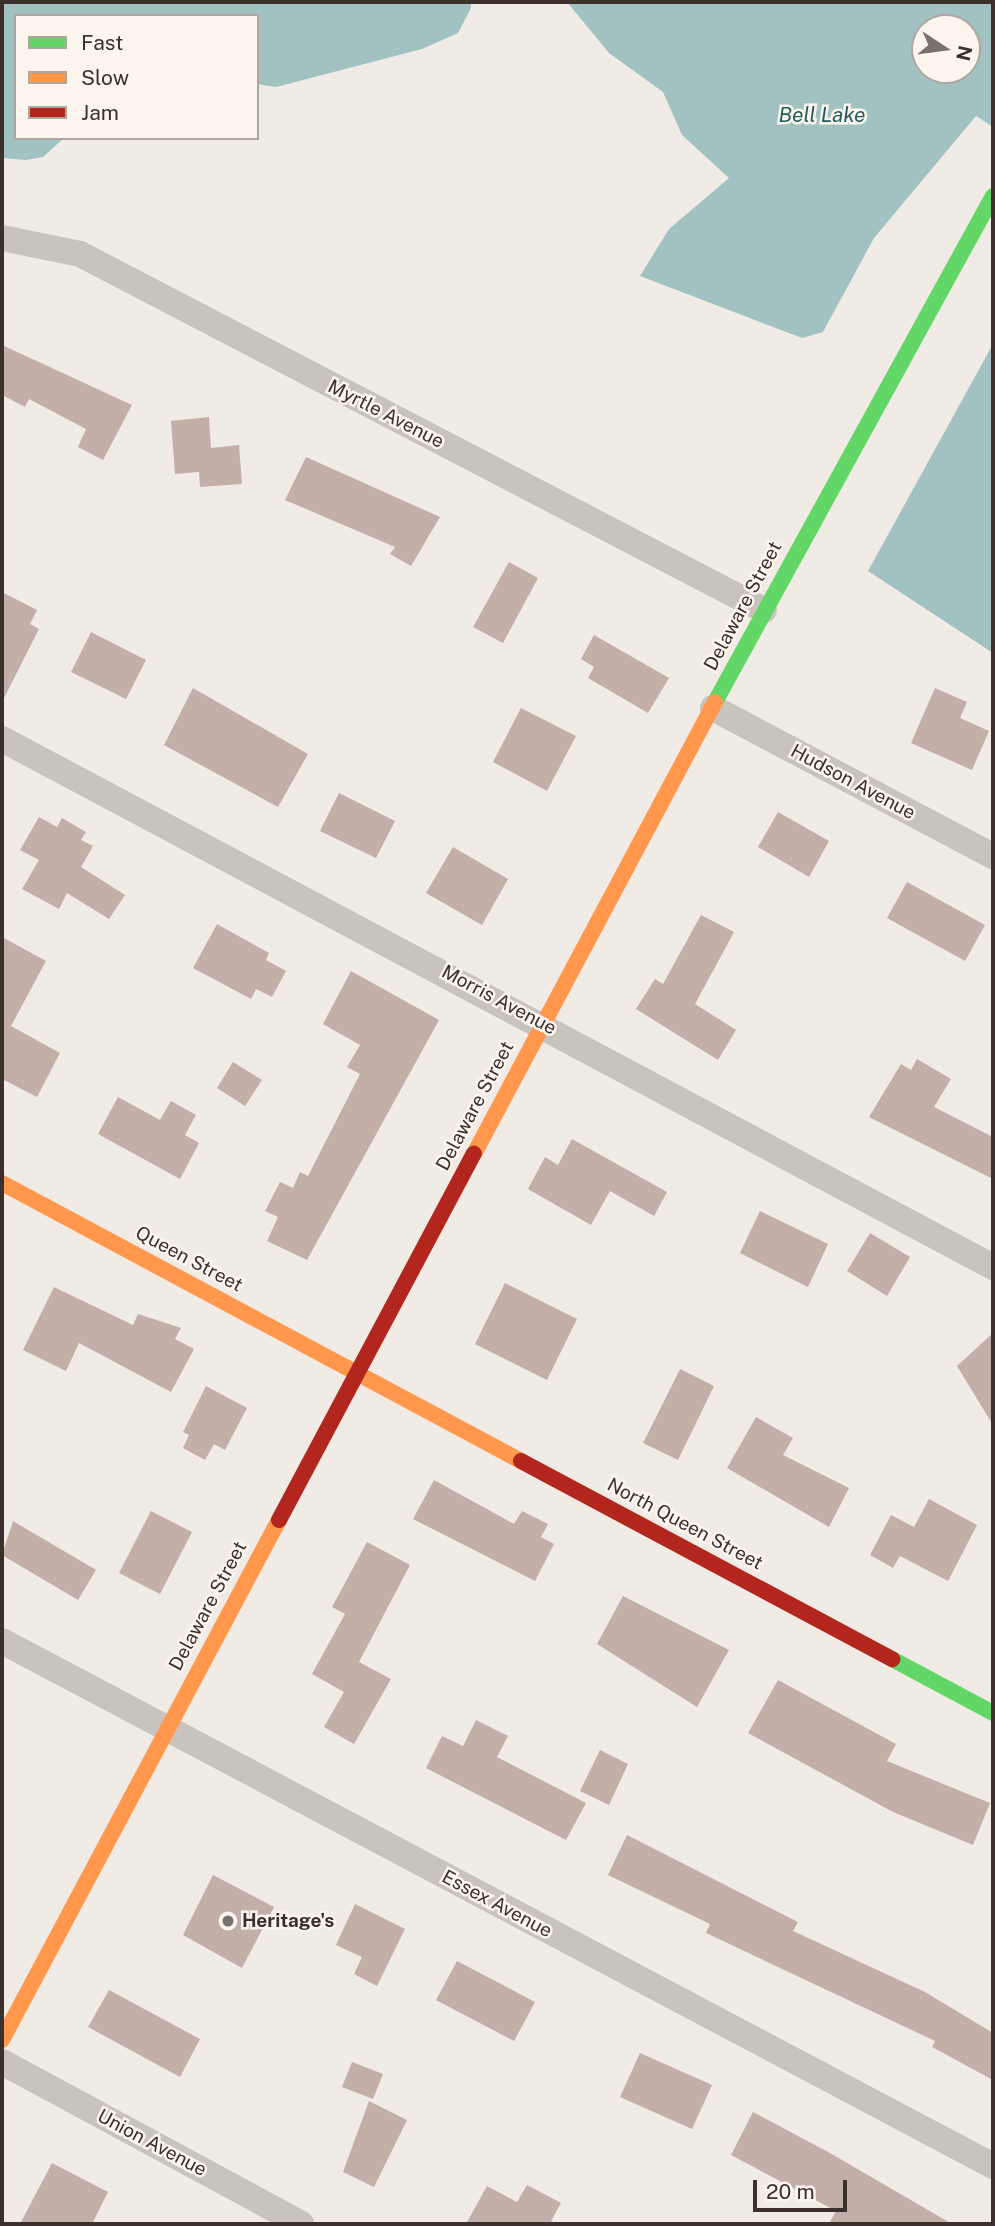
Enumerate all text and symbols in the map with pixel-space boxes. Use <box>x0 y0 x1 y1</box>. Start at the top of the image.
legend <box>14 14 259 140</box>
north arrow <box>911 14 981 84</box>
text: Fast <box>81 30 123 55</box>
text: N <box>952 44 977 63</box>
text: Slow <box>81 65 129 90</box>
text: Jam <box>81 100 119 125</box>
water label: Bell Lake <box>778 102 866 128</box>
street label: Myrtle Avenue <box>324 375 448 453</box>
street label: Delaware Street <box>699 537 787 675</box>
street label: Hudson Avenue <box>787 740 919 824</box>
street label: Morris Avenue <box>438 960 560 1040</box>
street label: Delaware Street <box>431 1037 519 1175</box>
street label: Queen Street <box>132 1221 246 1297</box>
street label: North Queen Street <box>603 1473 767 1575</box>
street label: Delaware Street <box>164 1537 252 1675</box>
street label: Essex Avenue <box>438 1865 556 1943</box>
place label: Heritage's <box>242 1910 334 1932</box>
marker: Heritage's <box>220 1913 236 1929</box>
street label: Union Avenue <box>93 2105 211 2181</box>
scale bar <box>757 2166 852 2210</box>
text: 20 m <box>766 2179 815 2204</box>

